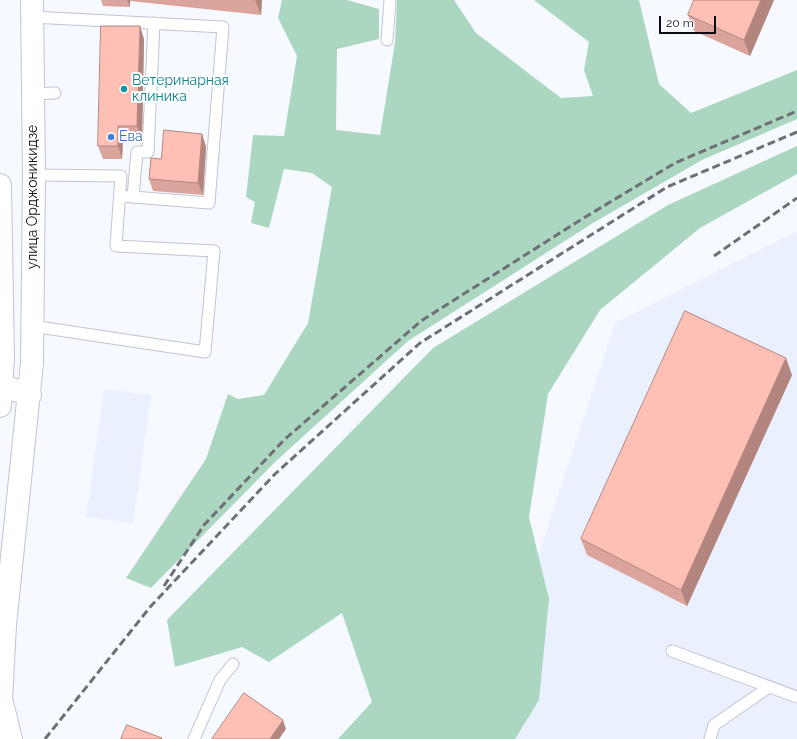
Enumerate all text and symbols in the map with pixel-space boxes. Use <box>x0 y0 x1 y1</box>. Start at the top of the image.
scale bar <box>661 8 718 34</box>
text: 20 m <box>666 16 694 30</box>
place label: Ветеринарная клиника <box>132 73 229 106</box>
marker: Ветеринарная клиника <box>119 84 129 94</box>
street label: улица Орджоникидзе <box>25 125 41 269</box>
place label: Ева <box>119 129 143 145</box>
marker: Ева <box>106 132 116 142</box>

